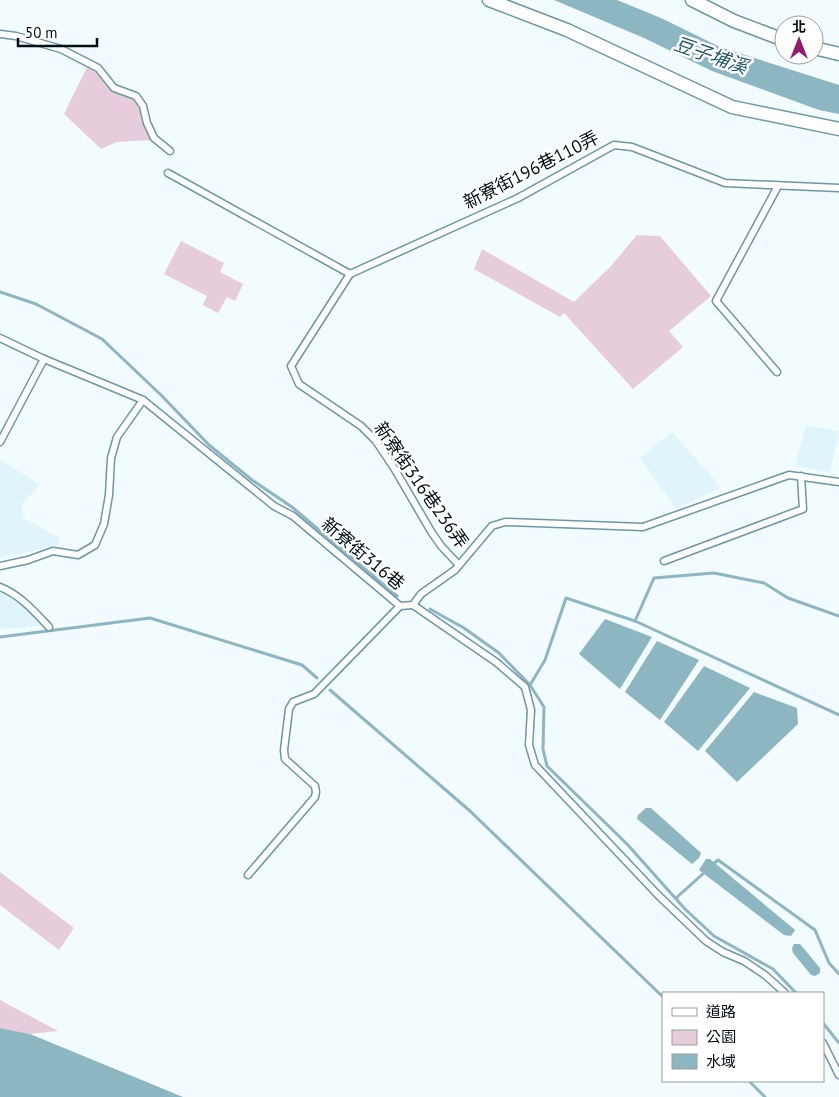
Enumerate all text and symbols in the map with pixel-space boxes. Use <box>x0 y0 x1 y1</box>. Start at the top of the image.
scale bar <box>18 15 96 47</box>
north arrow <box>774 15 824 65</box>
text: 北 <box>792 18 806 36</box>
text: 50 m <box>25 23 58 42</box>
water label: 豆子埔溪 <box>671 31 754 80</box>
street label: 新寮街196巷110弄 <box>459 126 602 214</box>
street label: 新寮街316巷236弄 <box>369 417 474 552</box>
street label: 新寮街316巷 <box>317 512 410 595</box>
legend <box>662 992 824 1082</box>
text: 道路 <box>706 1002 736 1021</box>
text: 公園 <box>706 1027 736 1046</box>
text: 水域 <box>706 1052 736 1071</box>

